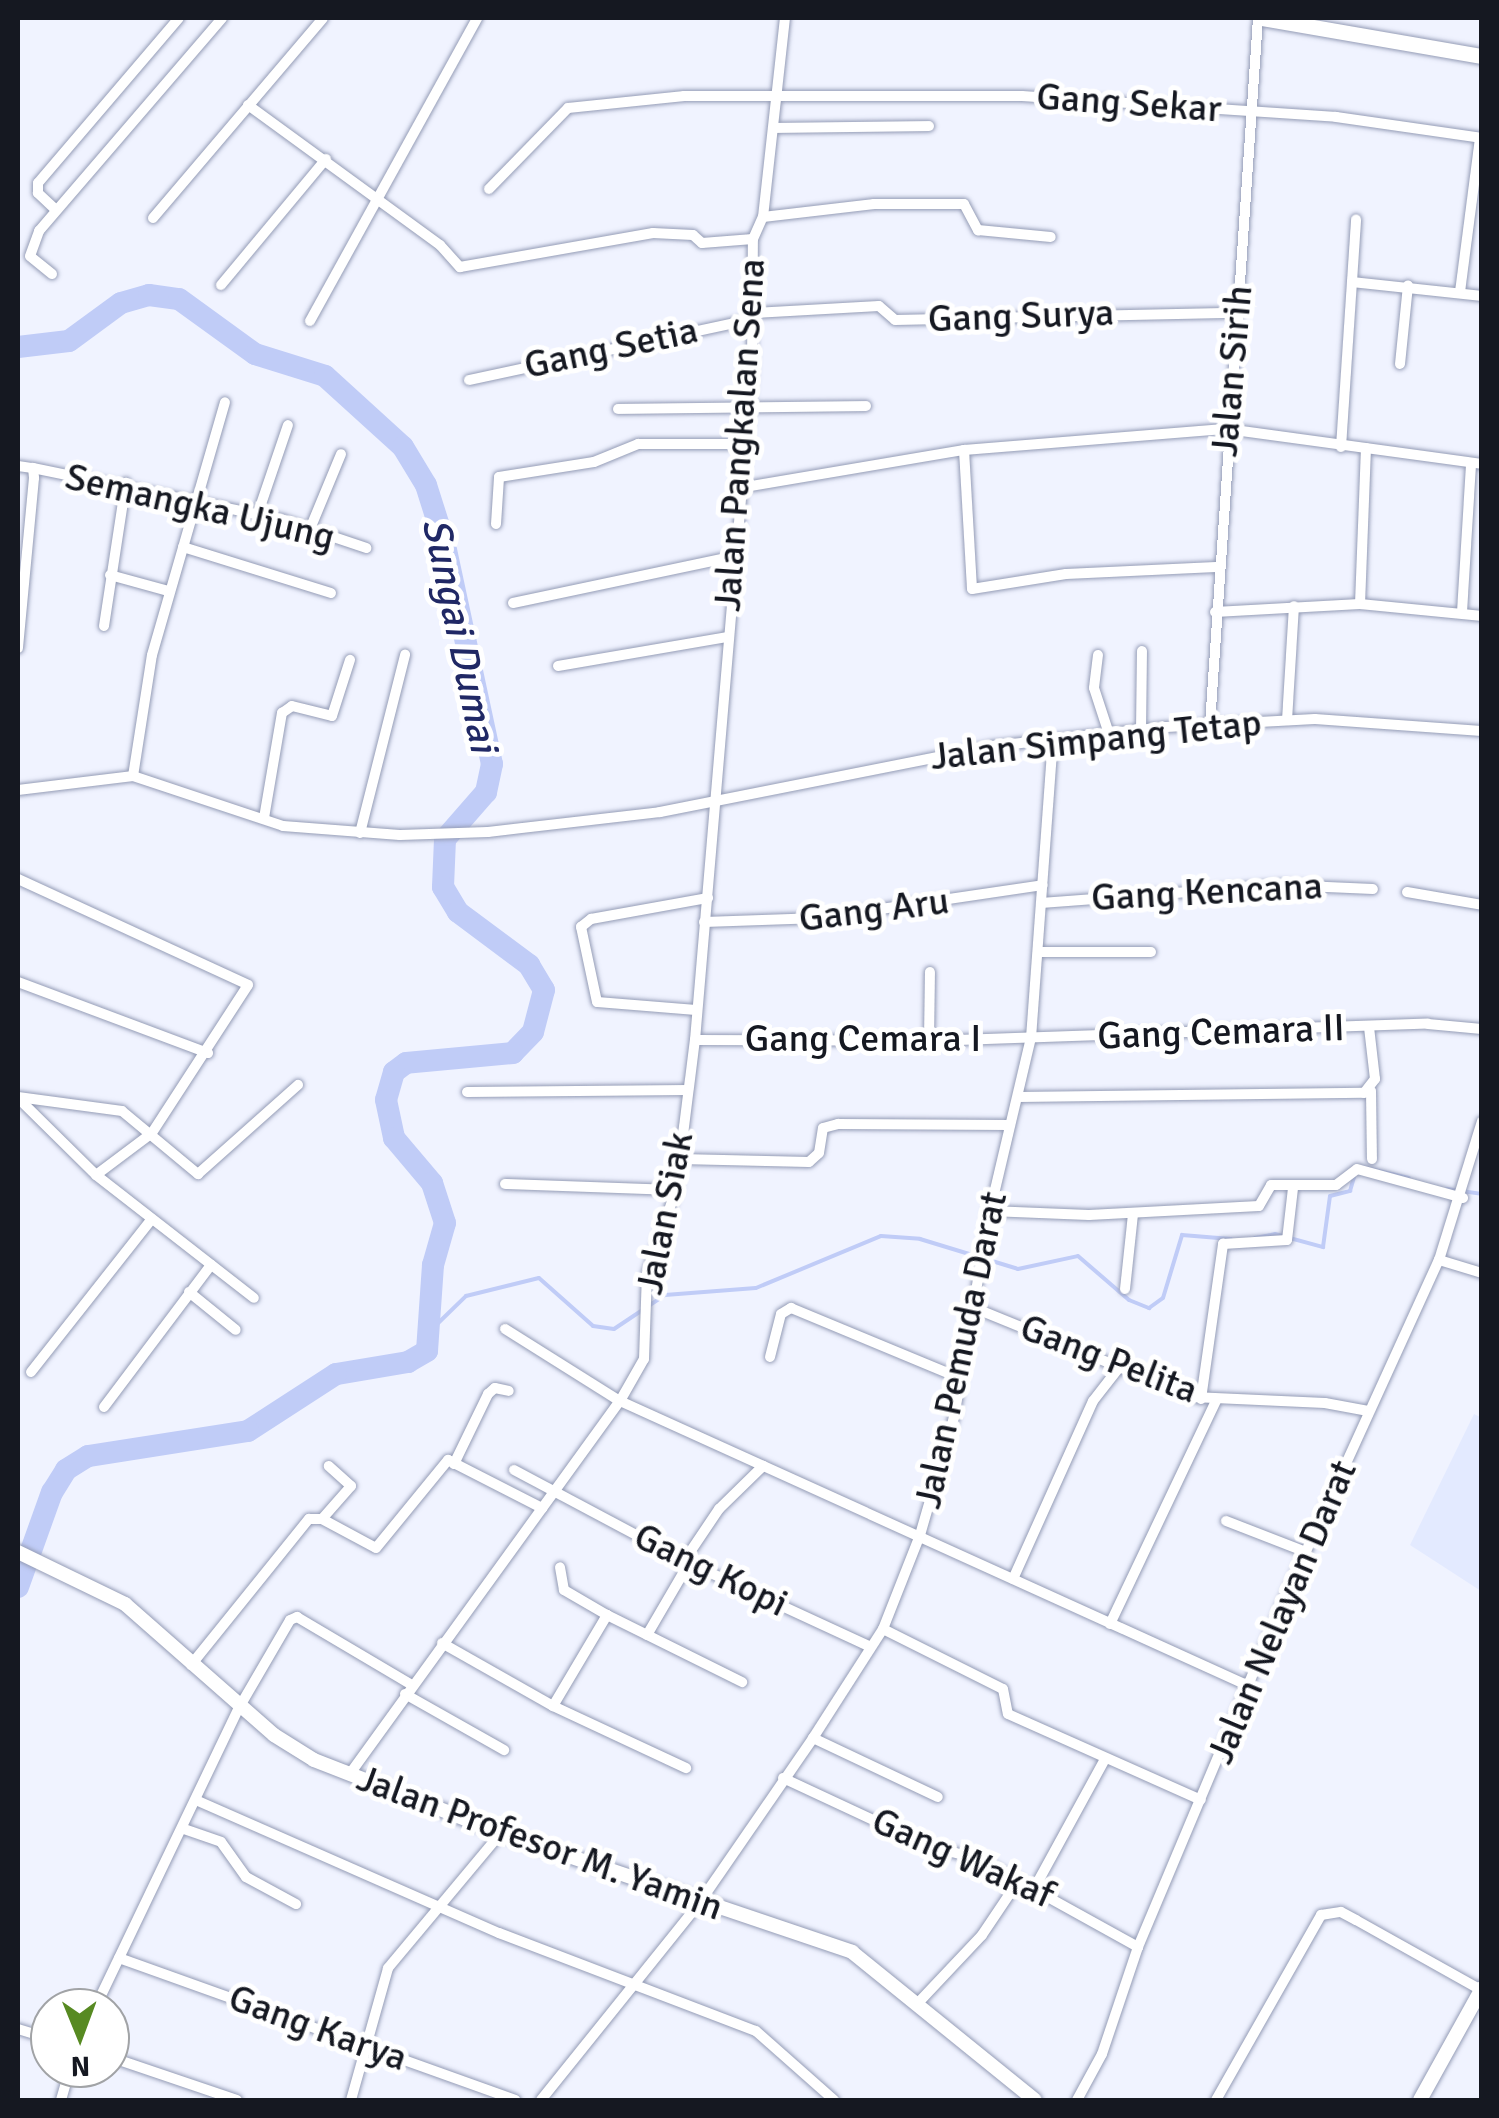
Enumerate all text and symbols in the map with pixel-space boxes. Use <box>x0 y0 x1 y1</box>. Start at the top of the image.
street label: Gang Sekar <box>1035 74 1223 132</box>
street label: Jalan Pangkalan Sena <box>705 257 775 613</box>
street label: Jalan Sirih <box>1202 283 1262 459</box>
street label: Gang Surya <box>927 290 1115 342</box>
street label: Gang Setia <box>520 307 702 389</box>
street label: Semangka Ujung <box>61 454 339 560</box>
water label: Sungai Dumai <box>412 514 508 756</box>
street label: Jalan Simpang Tetap <box>928 700 1264 780</box>
street label: Gang Kencana <box>1090 863 1324 921</box>
street label: Gang Aru <box>796 878 952 942</box>
street label: Gang Cemara II <box>1096 1005 1346 1059</box>
street label: Gang Cemara I <box>745 1016 981 1062</box>
street label: Jalan Siak <box>627 1128 703 1298</box>
street label: Jalan Pemuda Darat <box>905 1187 1017 1513</box>
street label: Gang Pelita <box>1014 1304 1204 1414</box>
street label: Jalan Nelayan Darat <box>1198 1454 1366 1770</box>
street label: Gang Kopi <box>627 1513 795 1627</box>
street label: Jalan Profesor M. Yamin <box>351 1756 729 1930</box>
street label: Gang Wakaf <box>865 1798 1061 1918</box>
street label: Gang Karya <box>223 1975 413 2081</box>
north arrow <box>30 1988 130 2088</box>
text: N <box>70 2049 91 2083</box>

